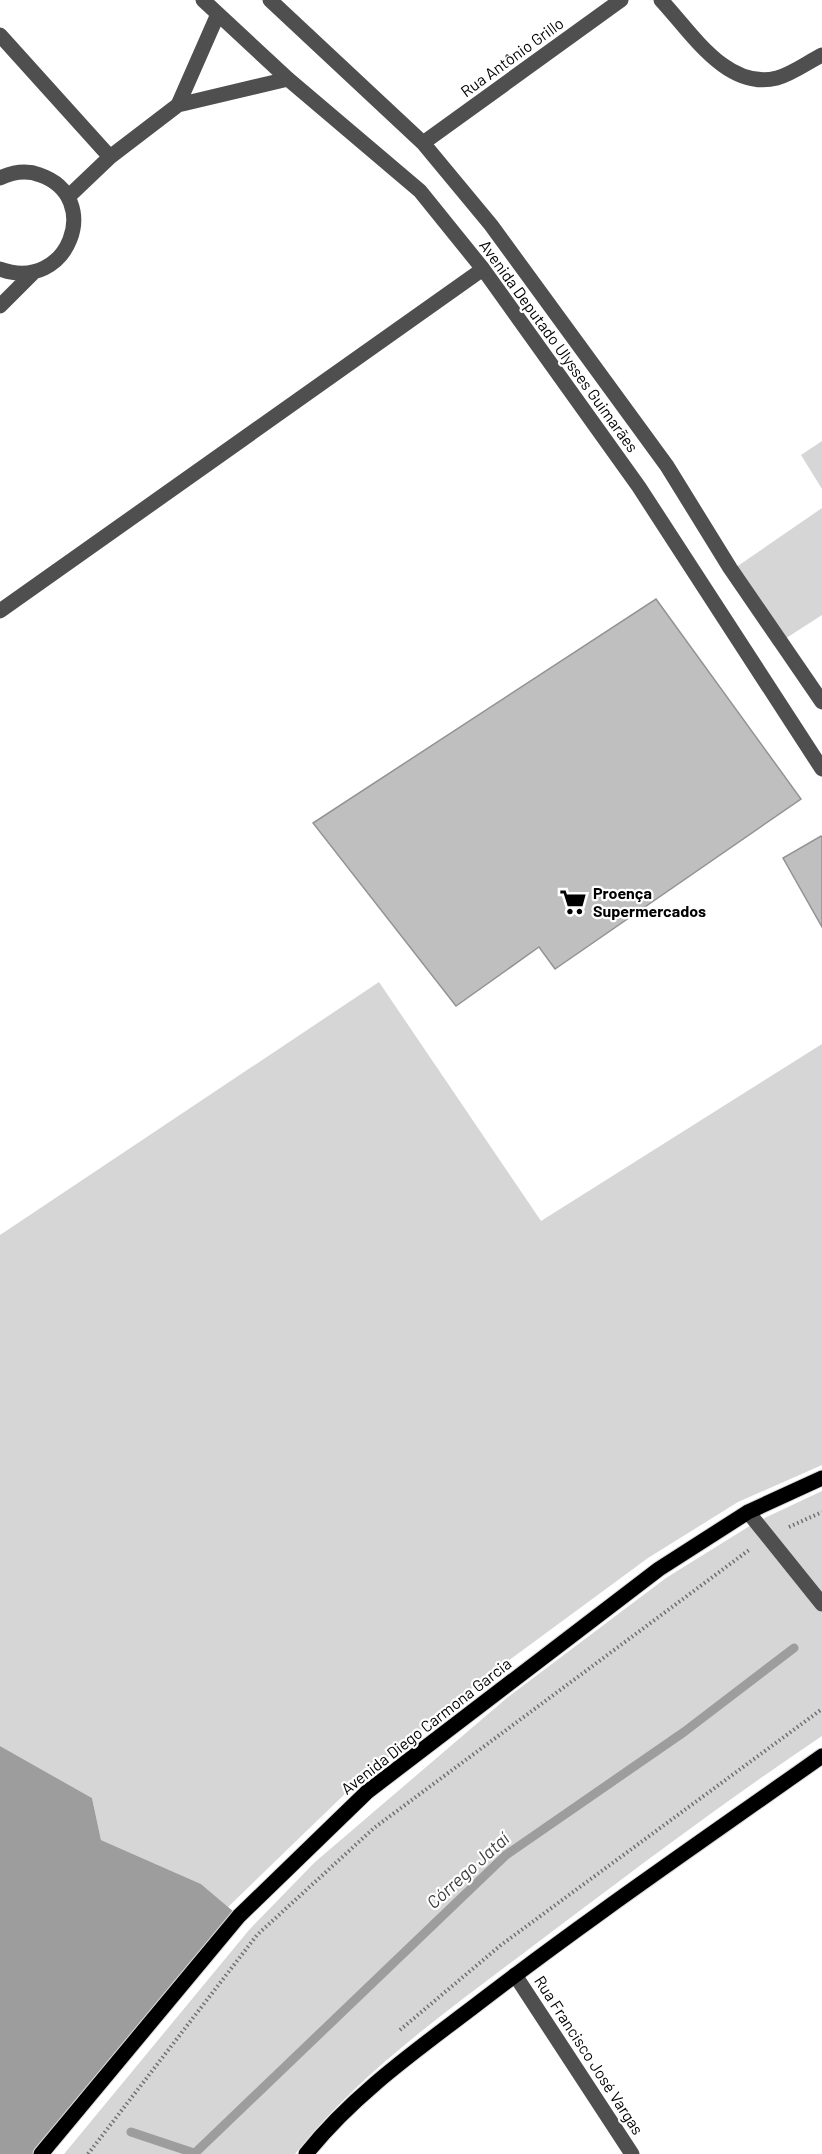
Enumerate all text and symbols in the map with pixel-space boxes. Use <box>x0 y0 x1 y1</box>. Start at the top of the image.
street label: Rua Antônio Grillo <box>457 13 567 100</box>
street label: Avenida Deputado Ulysses Guimarães <box>476 236 643 455</box>
place label: Proença Supermercados <box>593 883 706 920</box>
supermarket icon: Proença Supermercados <box>558 887 588 917</box>
street label: Avenida Diego Carmona Garcia <box>337 1653 514 1798</box>
water label: Córrego Jataí <box>422 1827 514 1913</box>
street label: Rua Francisco José Vargas <box>531 1972 648 2138</box>

